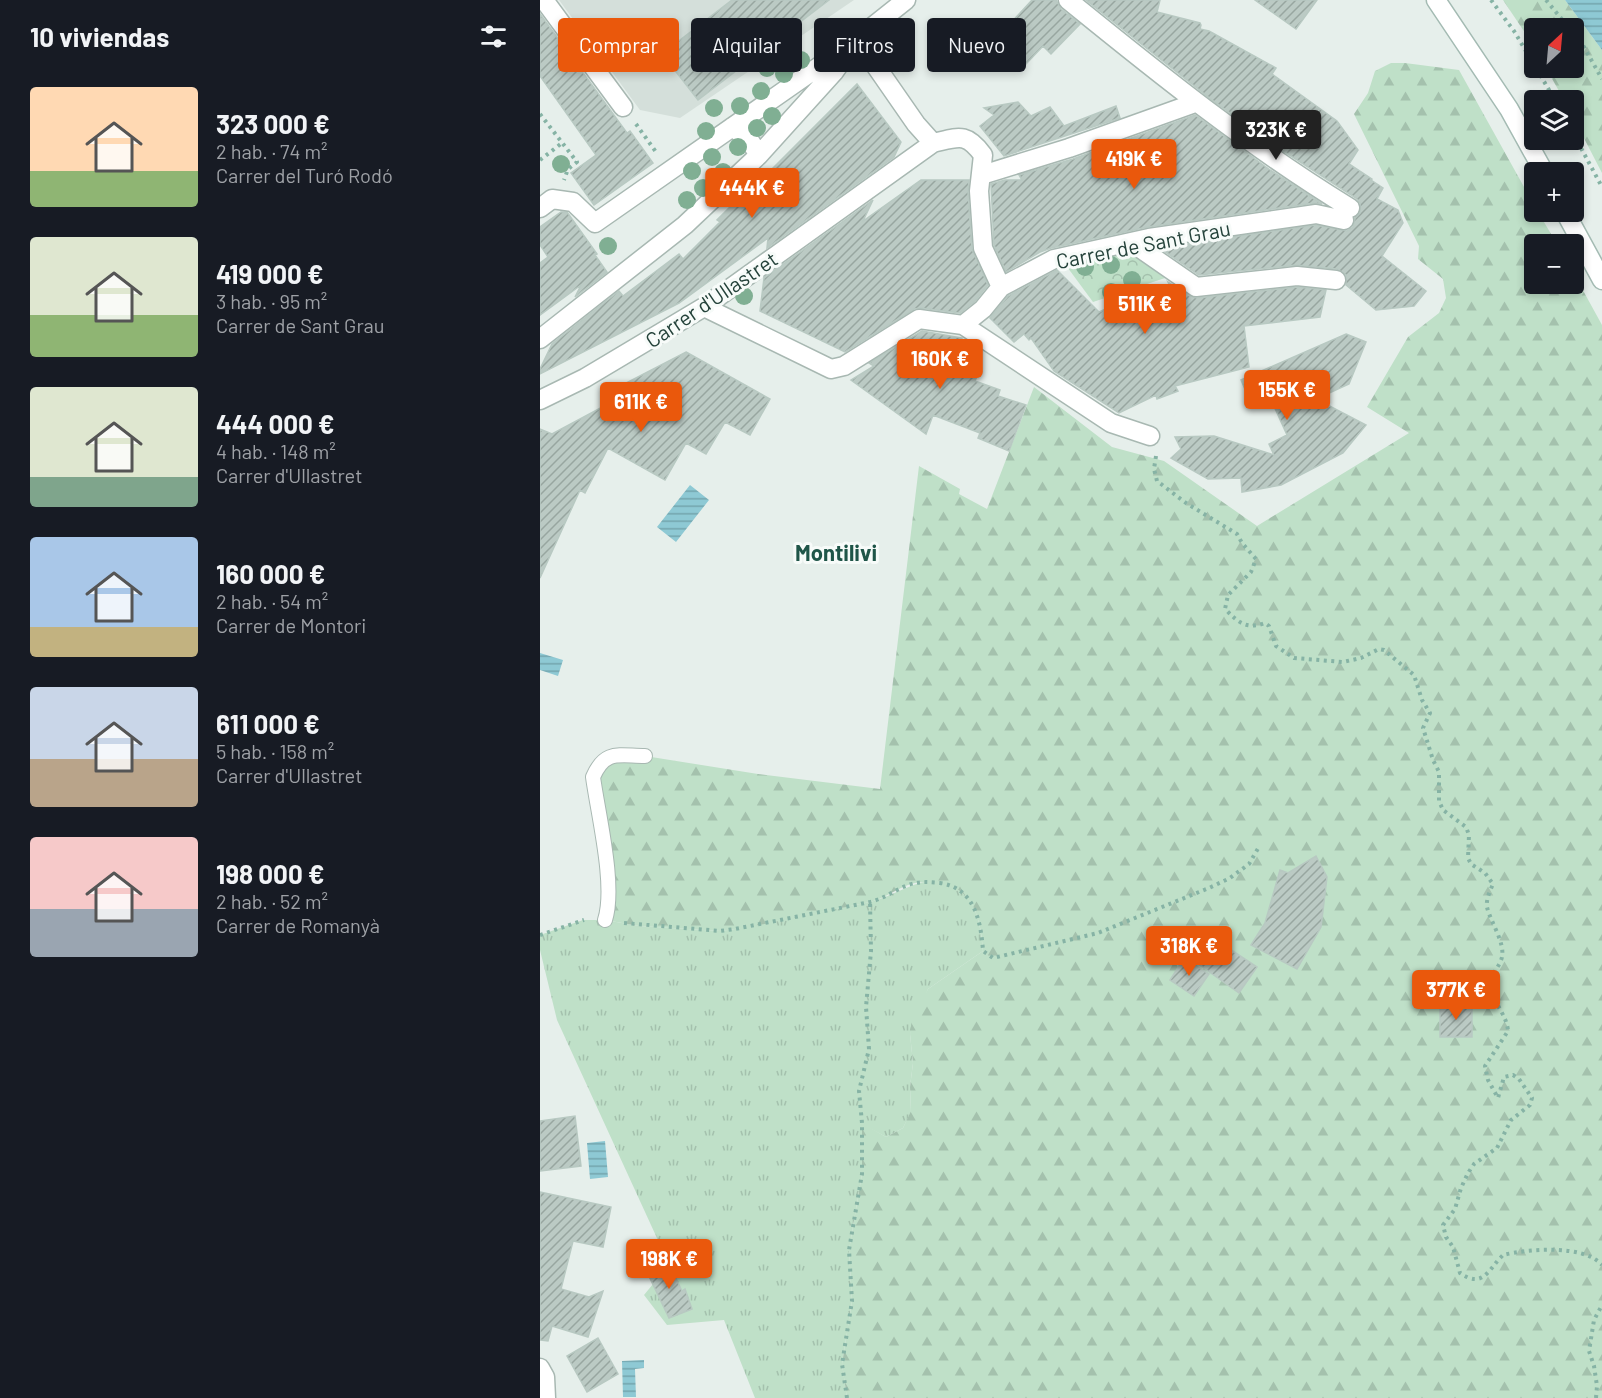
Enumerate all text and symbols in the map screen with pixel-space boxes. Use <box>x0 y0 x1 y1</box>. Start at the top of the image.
chip: Comprar <box>558 18 679 72</box>
chip: Alquilar <box>691 18 802 72</box>
chip: Filtros <box>814 18 915 72</box>
chip: Nuevo <box>927 18 1026 72</box>
north arrow <box>1524 18 1584 78</box>
map controls <box>1524 18 1584 294</box>
icon: filters <box>477 20 510 53</box>
text: 10 viviendas <box>30 21 169 52</box>
button: layers <box>1524 90 1584 150</box>
text: 323 000 € <box>216 108 330 139</box>
pin: 323K € <box>1227 110 1325 161</box>
icon: home <box>78 111 150 183</box>
text: 323K € <box>1245 117 1307 141</box>
text: 2 hab. · 74 m² <box>216 139 328 163</box>
pin: 419K € <box>1085 139 1183 190</box>
text: 419K € <box>1105 146 1163 170</box>
button: + <box>1524 162 1584 222</box>
text: Carrer del Turó Rodó <box>216 163 393 187</box>
pin: 444K € <box>703 168 801 219</box>
text: 444K € <box>719 175 785 199</box>
street label: Carrer de Sant Grau <box>1054 215 1232 273</box>
button: − <box>1524 234 1584 294</box>
street label: Carrer d'Ullastret <box>640 246 782 352</box>
text: 419 000 € <box>216 258 324 289</box>
icon: home <box>78 261 150 333</box>
pin: 511K € <box>1096 284 1194 335</box>
text: 3 hab. · 95 m² <box>216 289 327 313</box>
text: 511K € <box>1118 291 1172 315</box>
text: Carrer de Sant Grau <box>216 313 385 337</box>
pin: 160K € <box>891 339 989 390</box>
text: 160K € <box>911 346 969 370</box>
pin: 155K € <box>1238 370 1336 421</box>
text: 155K € <box>1258 377 1316 401</box>
pin: 611K € <box>592 382 690 433</box>
text: 611K € <box>614 389 668 413</box>
text: 444 000 € <box>216 408 335 439</box>
icon: home <box>78 411 150 483</box>
text: 4 hab. · 148 m² <box>216 439 336 463</box>
text: Carrer d'Ullastret <box>216 463 362 487</box>
district label: Montilivi <box>795 539 877 565</box>
text: 160 000 € <box>216 558 325 589</box>
icon: home <box>78 561 150 633</box>
text: 2 hab. · 54 m² <box>216 589 328 613</box>
text: Carrer de Montori <box>216 613 366 637</box>
text: 611 000 € <box>216 708 320 739</box>
icon: home <box>78 711 150 783</box>
text: 5 hab. · 158 m² <box>216 739 334 763</box>
text: Carrer d'Ullastret <box>216 763 362 787</box>
text: 198 000 € <box>216 858 324 889</box>
icon: home <box>78 861 150 933</box>
text: 2 hab. · 52 m² <box>216 889 328 913</box>
text: Carrer de Romanyà <box>216 913 380 937</box>
pin: 318K € <box>1140 926 1238 977</box>
text: 318K € <box>1160 933 1218 957</box>
pin: 377K € <box>1407 970 1505 1021</box>
text: 377K € <box>1426 977 1486 1001</box>
pin: 198K € <box>620 1239 718 1290</box>
text: 198K € <box>640 1246 698 1270</box>

